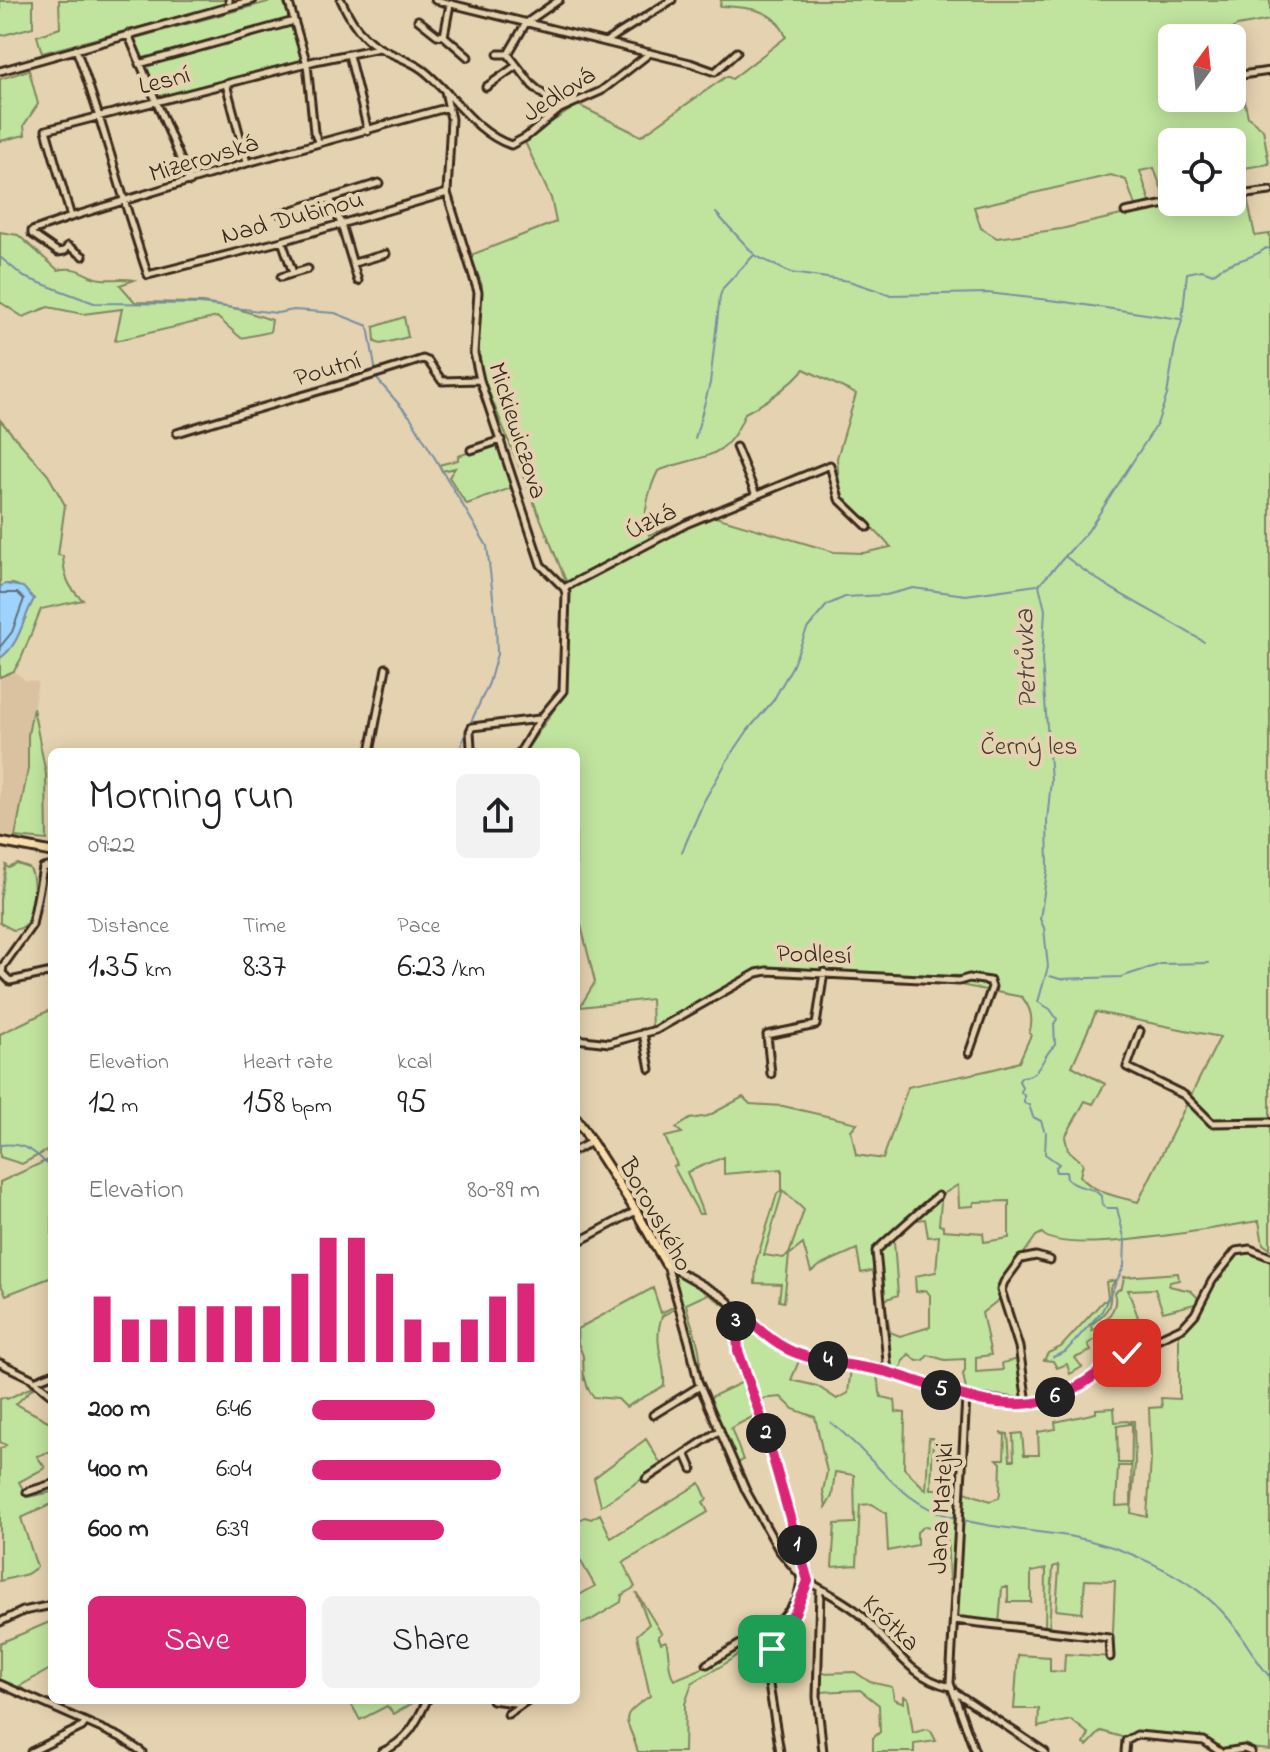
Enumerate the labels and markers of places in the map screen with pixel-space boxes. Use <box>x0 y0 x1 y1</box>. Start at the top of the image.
pin: 3 <box>716 1301 756 1341</box>
pin <box>1093 1319 1161 1387</box>
pin: 4 <box>808 1341 848 1381</box>
pin: 5 <box>921 1370 961 1410</box>
pin: 6 <box>1035 1377 1075 1417</box>
pin: 2 <box>746 1413 786 1453</box>
pin: 1 <box>777 1525 817 1565</box>
pin <box>738 1615 806 1683</box>

